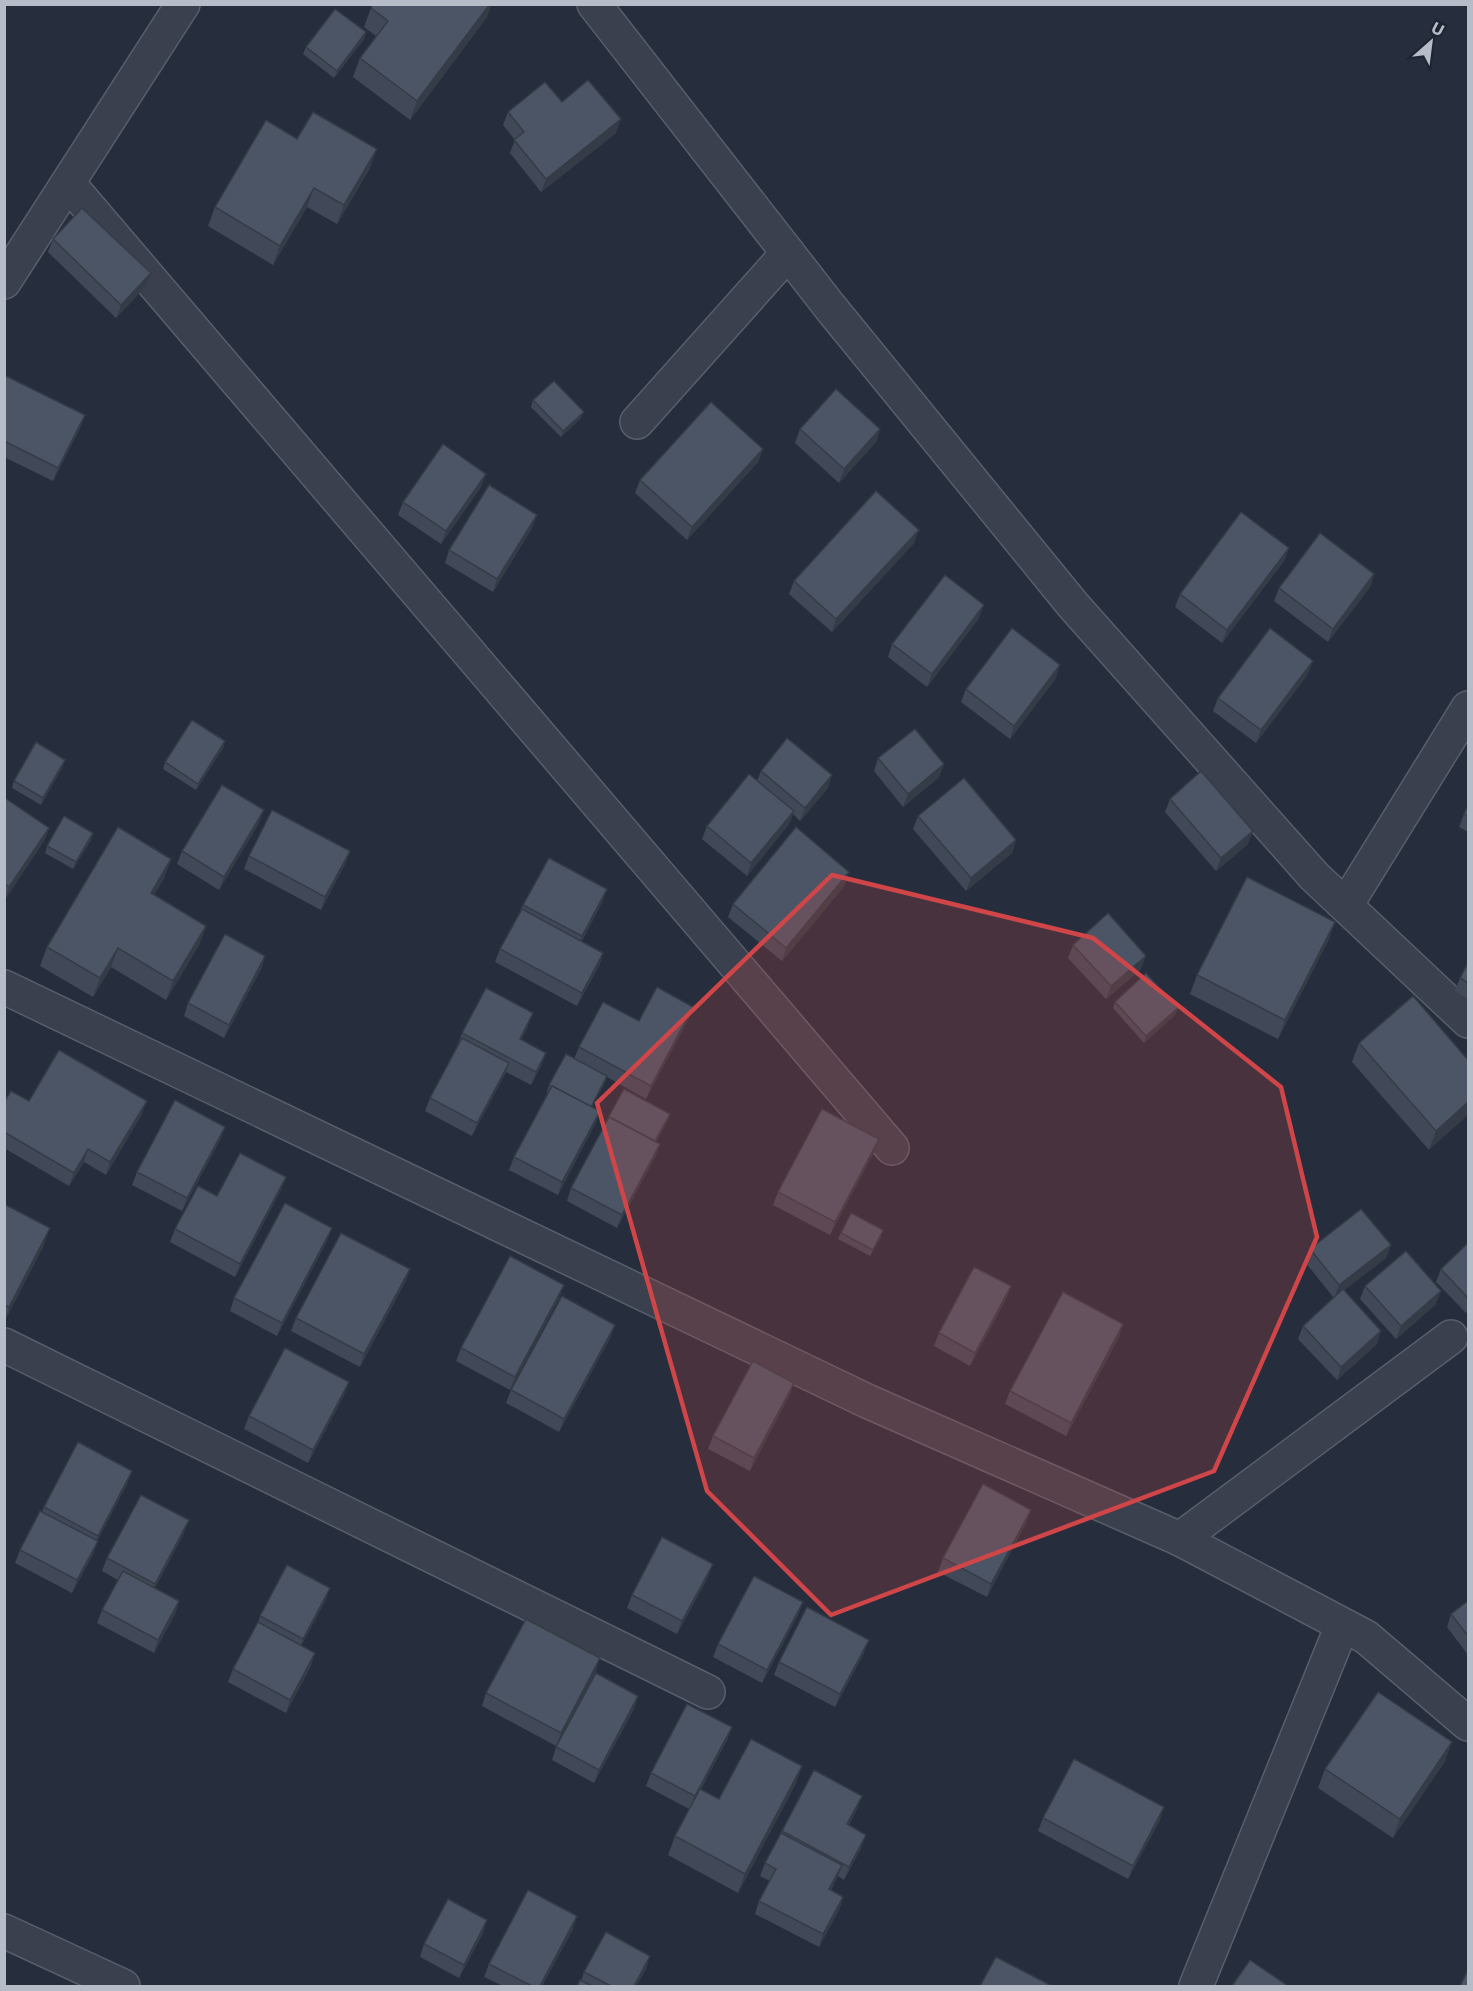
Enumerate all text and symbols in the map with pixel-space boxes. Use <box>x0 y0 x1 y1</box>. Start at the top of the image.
north arrow <box>1401 12 1461 72</box>
text: U <box>1429 17 1448 39</box>

